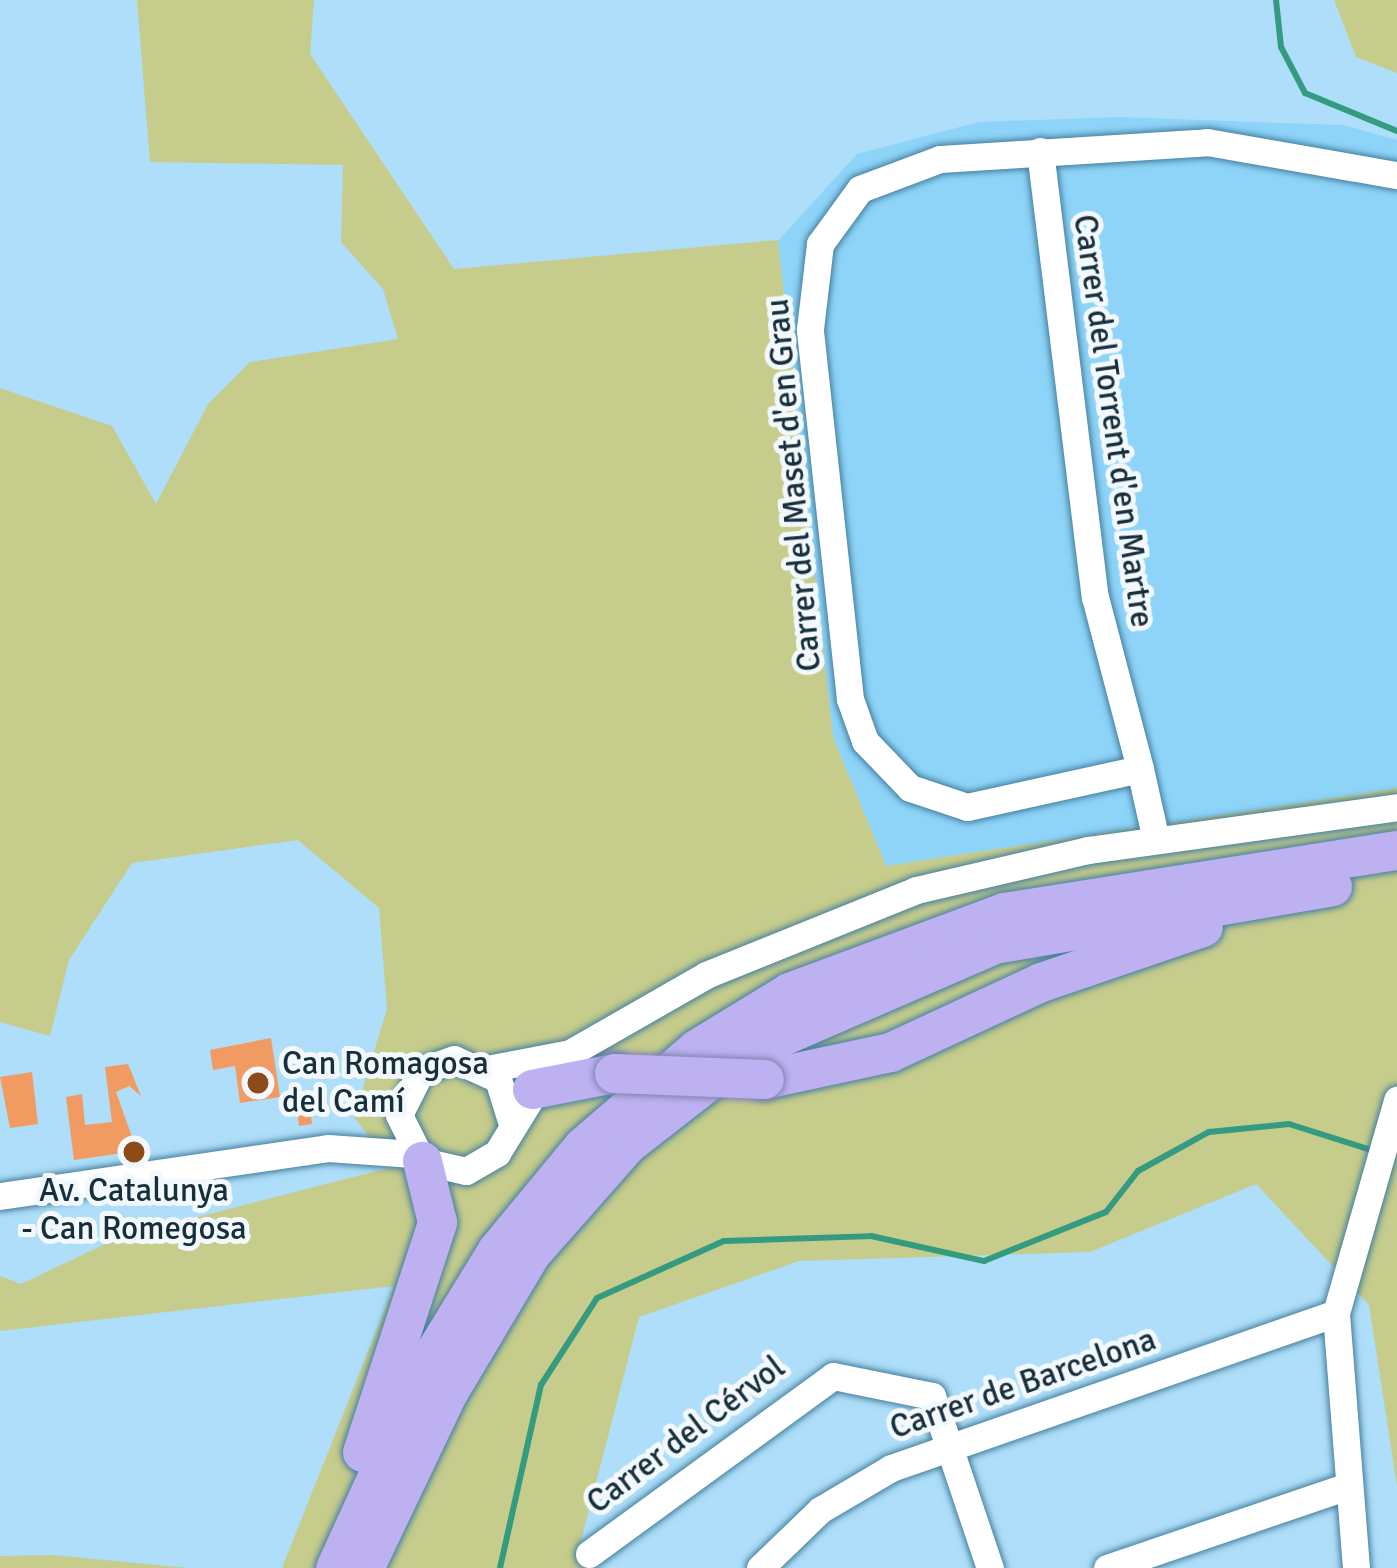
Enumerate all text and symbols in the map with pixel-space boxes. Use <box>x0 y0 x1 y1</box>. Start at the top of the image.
street label: Carrer del Torrent d'en Martre <box>1064 212 1162 630</box>
street label: Carrer del Maset d'en Grau <box>758 297 830 673</box>
place label: Can Romagosa del Camí <box>282 1044 489 1122</box>
marker: Can Romagosa del Camí <box>245 1070 271 1096</box>
marker: Av. Catalunya - Can Romegosa <box>121 1139 147 1165</box>
place label: Av. Catalunya - Can Romegosa <box>21 1171 247 1249</box>
street label: Carrer de Barcelona <box>885 1320 1161 1448</box>
street label: Carrer del Cérvol <box>579 1348 793 1522</box>

